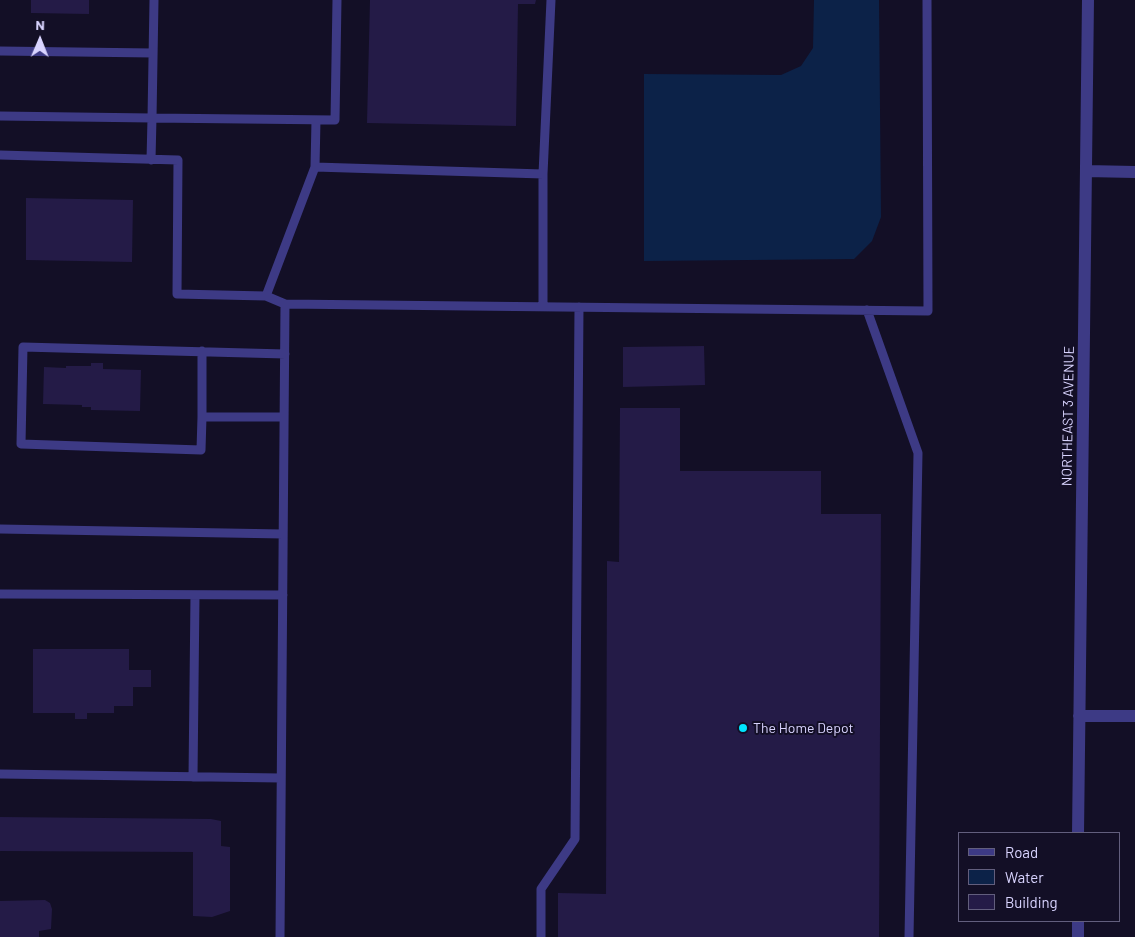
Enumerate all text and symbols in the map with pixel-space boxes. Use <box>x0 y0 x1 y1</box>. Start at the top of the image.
north arrow <box>15 15 65 65</box>
text: N <box>35 16 45 33</box>
street label: NORTHEAST 3 AVENUE <box>1058 346 1078 486</box>
place label: The Home Depot <box>753 720 854 736</box>
marker: The Home Depot <box>737 722 749 734</box>
legend <box>958 832 1120 922</box>
text: Road <box>1005 843 1038 861</box>
text: Water <box>1005 868 1044 886</box>
text: Building <box>1005 893 1058 911</box>

